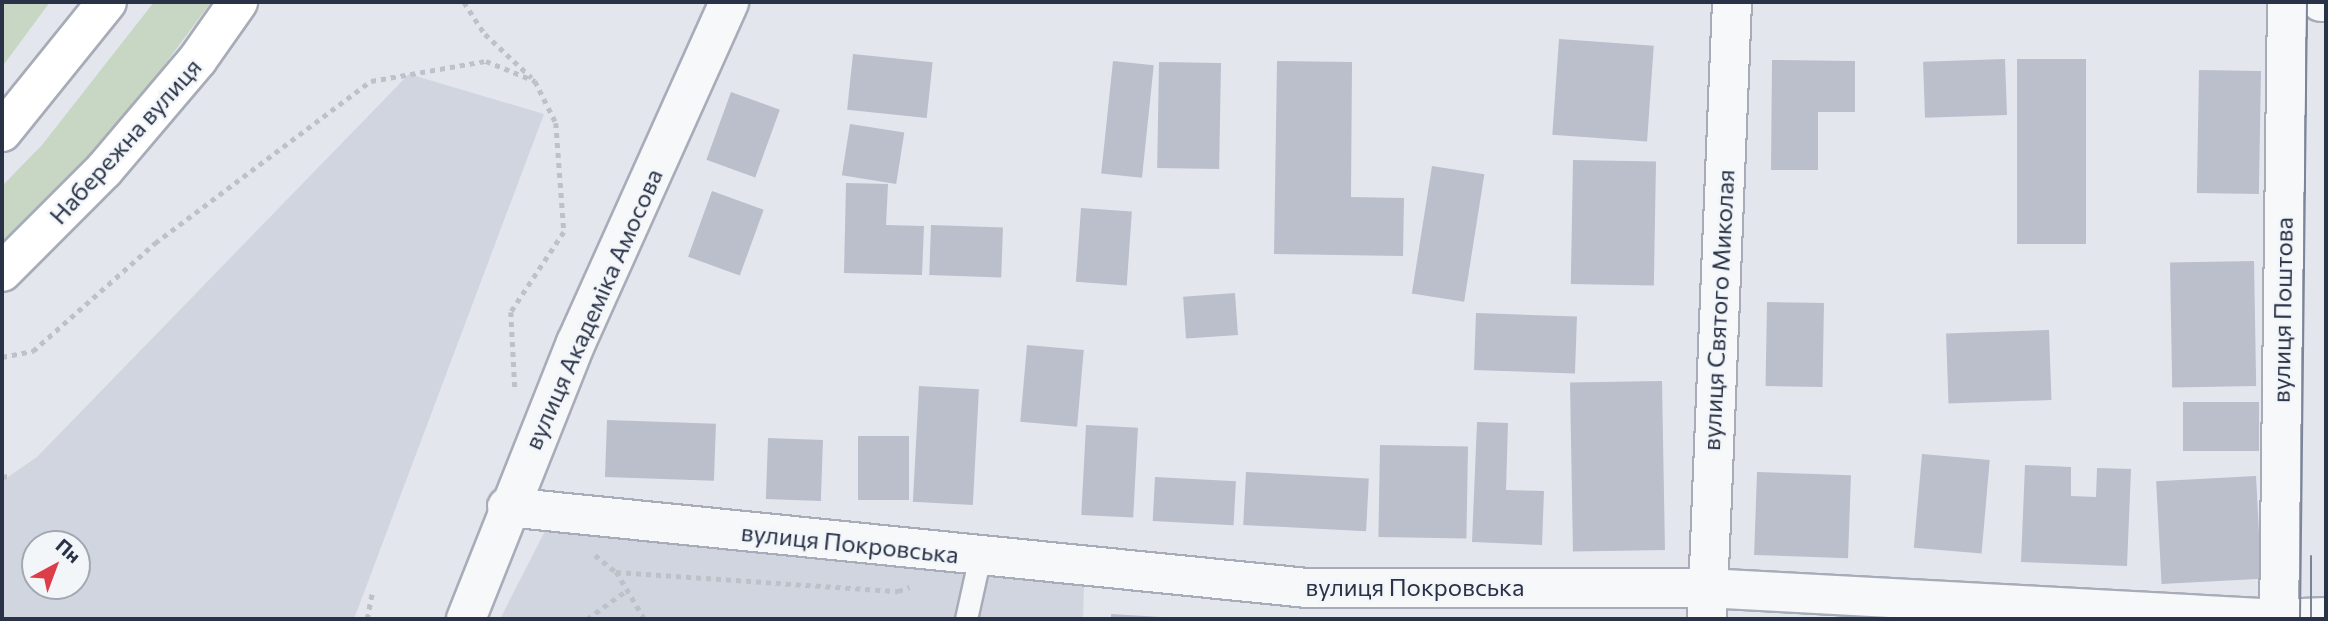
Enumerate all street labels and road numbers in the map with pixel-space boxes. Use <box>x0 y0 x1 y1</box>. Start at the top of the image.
street label: Набережна вулиця <box>43 52 207 230</box>
street label: вулиця Академіка Амосова <box>518 164 668 454</box>
street label: вулиця Святого Миколая <box>1696 169 1740 451</box>
street label: вулиця Поштова <box>2266 217 2298 403</box>
street label: вулиця Покровська <box>740 517 960 569</box>
street label: вулиця Покровська <box>1306 573 1524 601</box>

